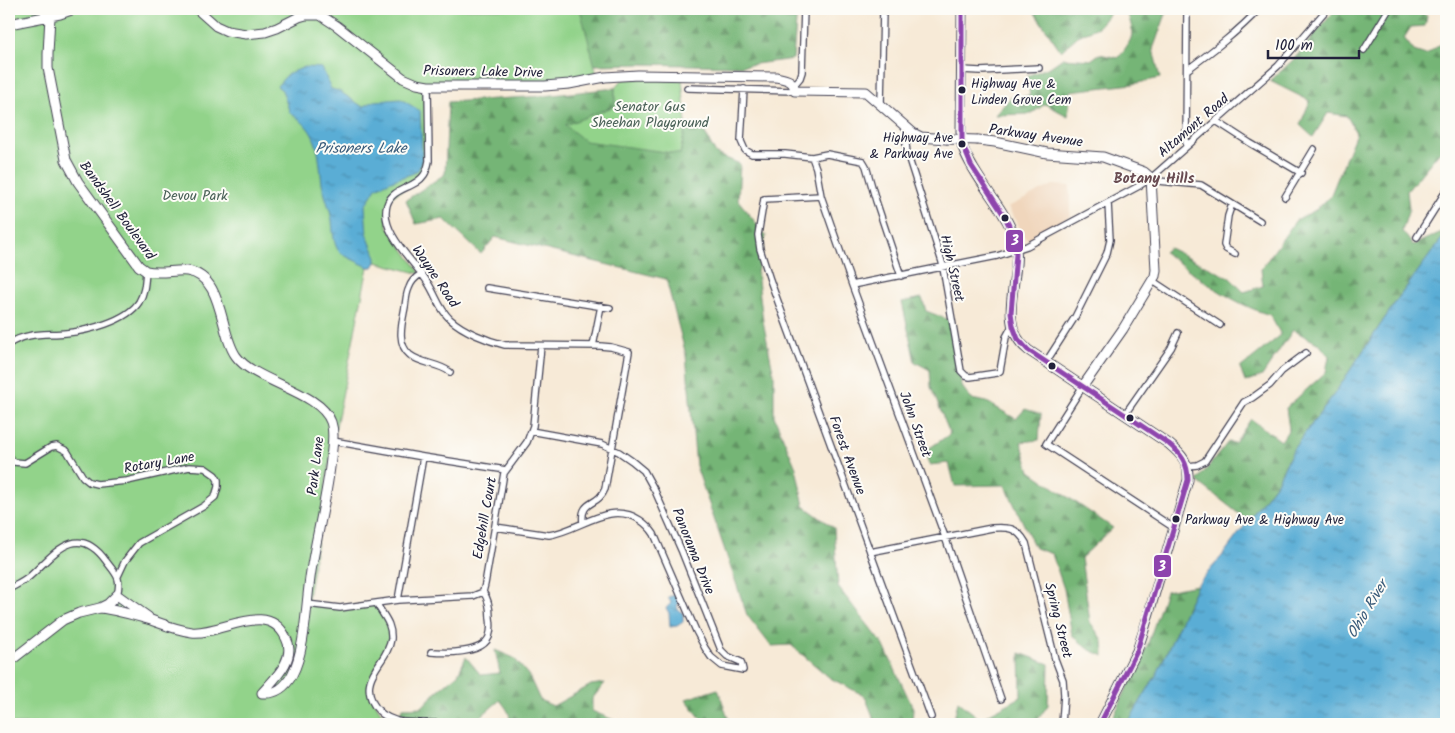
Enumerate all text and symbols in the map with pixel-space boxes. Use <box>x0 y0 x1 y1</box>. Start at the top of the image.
scale bar <box>1268 28 1359 60</box>
text: 100 m <box>1275 34 1313 58</box>
street label: Prisoners Lake Drive <box>423 60 544 84</box>
place label: Highway Ave & Linden Grove Cem <box>971 74 1071 111</box>
marker: Highway Ave & Linden Grove Cem <box>957 85 967 95</box>
street label: Altamont Road <box>1153 88 1235 163</box>
park label: Senator Gus Sheehan Playground <box>591 96 710 134</box>
street label: Parkway Avenue <box>987 119 1085 154</box>
place label: Highway Ave & Parkway Ave <box>870 128 953 165</box>
water label: Prisoners Lake <box>316 137 408 161</box>
marker: Highway Ave & Parkway Ave <box>957 139 967 149</box>
street label: Bandshell Boulevard <box>74 156 161 266</box>
district label: Botany Hills <box>1113 167 1195 191</box>
park label: Devou Park <box>162 185 228 207</box>
unlabelled marker <box>1000 213 1010 223</box>
line badge: 3 <box>1005 229 1024 253</box>
text: 3 <box>1010 230 1019 252</box>
street label: High Street <box>934 233 971 304</box>
street label: Wayne Road <box>406 241 465 313</box>
unlabelled marker <box>1047 361 1057 371</box>
street label: John Street <box>893 388 937 461</box>
street label: Forest Avenue <box>823 413 872 499</box>
unlabelled marker <box>1125 413 1135 423</box>
street label: Park Lane <box>301 435 331 497</box>
street label: Rotary Lane <box>122 446 197 480</box>
street label: Edgehill Court <box>467 475 503 561</box>
street label: Panorama Drive <box>666 505 721 599</box>
place label: Parkway Ave & Highway Ave <box>1185 510 1344 531</box>
marker: Parkway Ave & Highway Ave <box>1171 514 1181 524</box>
line badge: 3 <box>1153 554 1172 578</box>
text: 3 <box>1157 556 1166 578</box>
water label: Ohio River <box>1341 573 1396 643</box>
street label: Spring Street <box>1038 580 1078 661</box>

